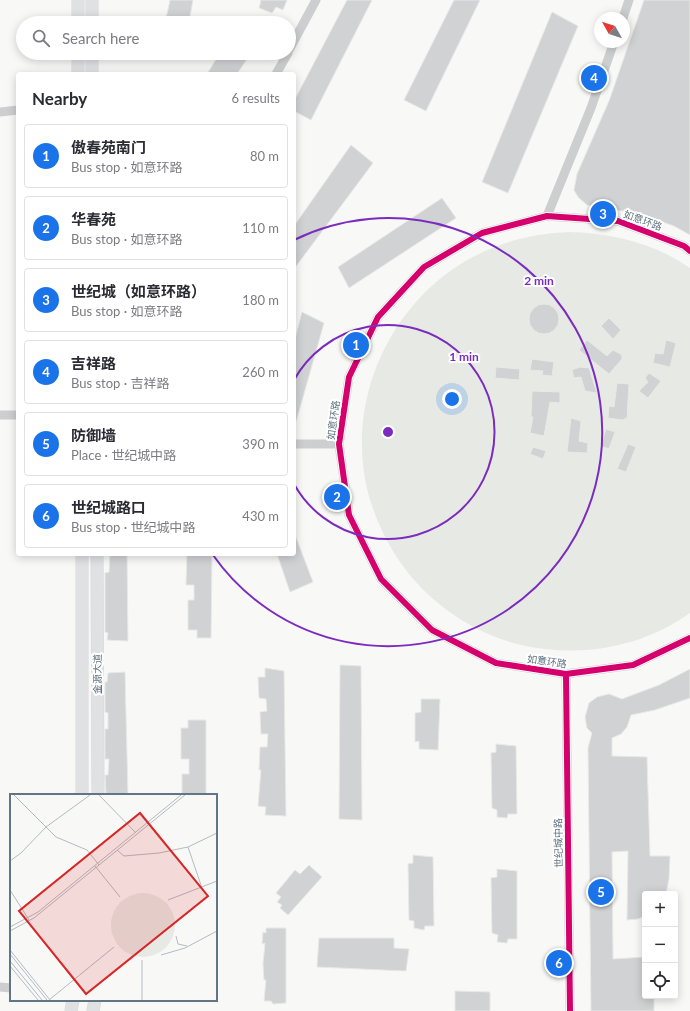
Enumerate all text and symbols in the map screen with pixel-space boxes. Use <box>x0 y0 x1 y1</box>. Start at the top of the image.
north arrow <box>594 12 630 48</box>
search box <box>16 16 296 60</box>
icon: search <box>30 27 52 49</box>
text: Search here <box>62 29 139 47</box>
pin: 4 <box>581 63 607 93</box>
text: Nearby <box>32 88 87 109</box>
text: 6 results <box>232 90 280 106</box>
text: 傲春苑南门 <box>71 138 146 156</box>
text: 1 <box>42 148 50 164</box>
text: 80 m <box>250 148 279 164</box>
text: Bus stop · 如意环路 <box>71 159 182 175</box>
pin: 3 <box>590 199 616 229</box>
street label: 如意环路 <box>622 208 664 232</box>
text: 华春苑 <box>71 210 116 228</box>
text: 2 <box>42 220 50 236</box>
text: 110 m <box>242 220 279 236</box>
text: Bus stop · 如意环路 <box>71 231 182 247</box>
text: 2 min <box>524 273 554 288</box>
text: 世纪城（如意环路） <box>71 282 206 300</box>
text: 3 <box>42 292 50 308</box>
text: 180 m <box>242 292 279 308</box>
text: Bus stop · 如意环路 <box>71 303 182 319</box>
pin: 1 <box>343 330 369 360</box>
text: 1 min <box>449 349 479 364</box>
text: 吉祥路 <box>71 354 116 372</box>
text: 4 <box>42 364 50 380</box>
text: 260 m <box>242 364 279 380</box>
text: Bus stop · 吉祥路 <box>71 375 169 391</box>
your location <box>442 389 462 409</box>
street label: 如意环路 <box>324 399 342 441</box>
centre of rings <box>381 425 395 439</box>
text: 防御墙 <box>71 426 116 444</box>
text: 5 <box>42 436 50 452</box>
text: 390 m <box>242 436 279 452</box>
text: Place · 世纪城中路 <box>71 447 176 463</box>
pin: 2 <box>324 482 350 512</box>
text: 世纪城路口 <box>71 498 146 516</box>
text: 6 <box>42 508 50 524</box>
text: 430 m <box>242 508 279 524</box>
text: Bus stop · 世纪城中路 <box>71 519 195 535</box>
street label: 如意环路 <box>526 652 568 670</box>
street label: 金源大道 <box>91 654 103 694</box>
inset map <box>10 794 217 1001</box>
street label: 世纪城中路 <box>552 818 564 868</box>
pin: 5 <box>588 877 614 907</box>
map controls <box>642 891 678 999</box>
button: + <box>642 891 678 927</box>
button: − <box>642 927 678 963</box>
pin: 6 <box>546 948 572 978</box>
button: locate <box>642 963 678 999</box>

